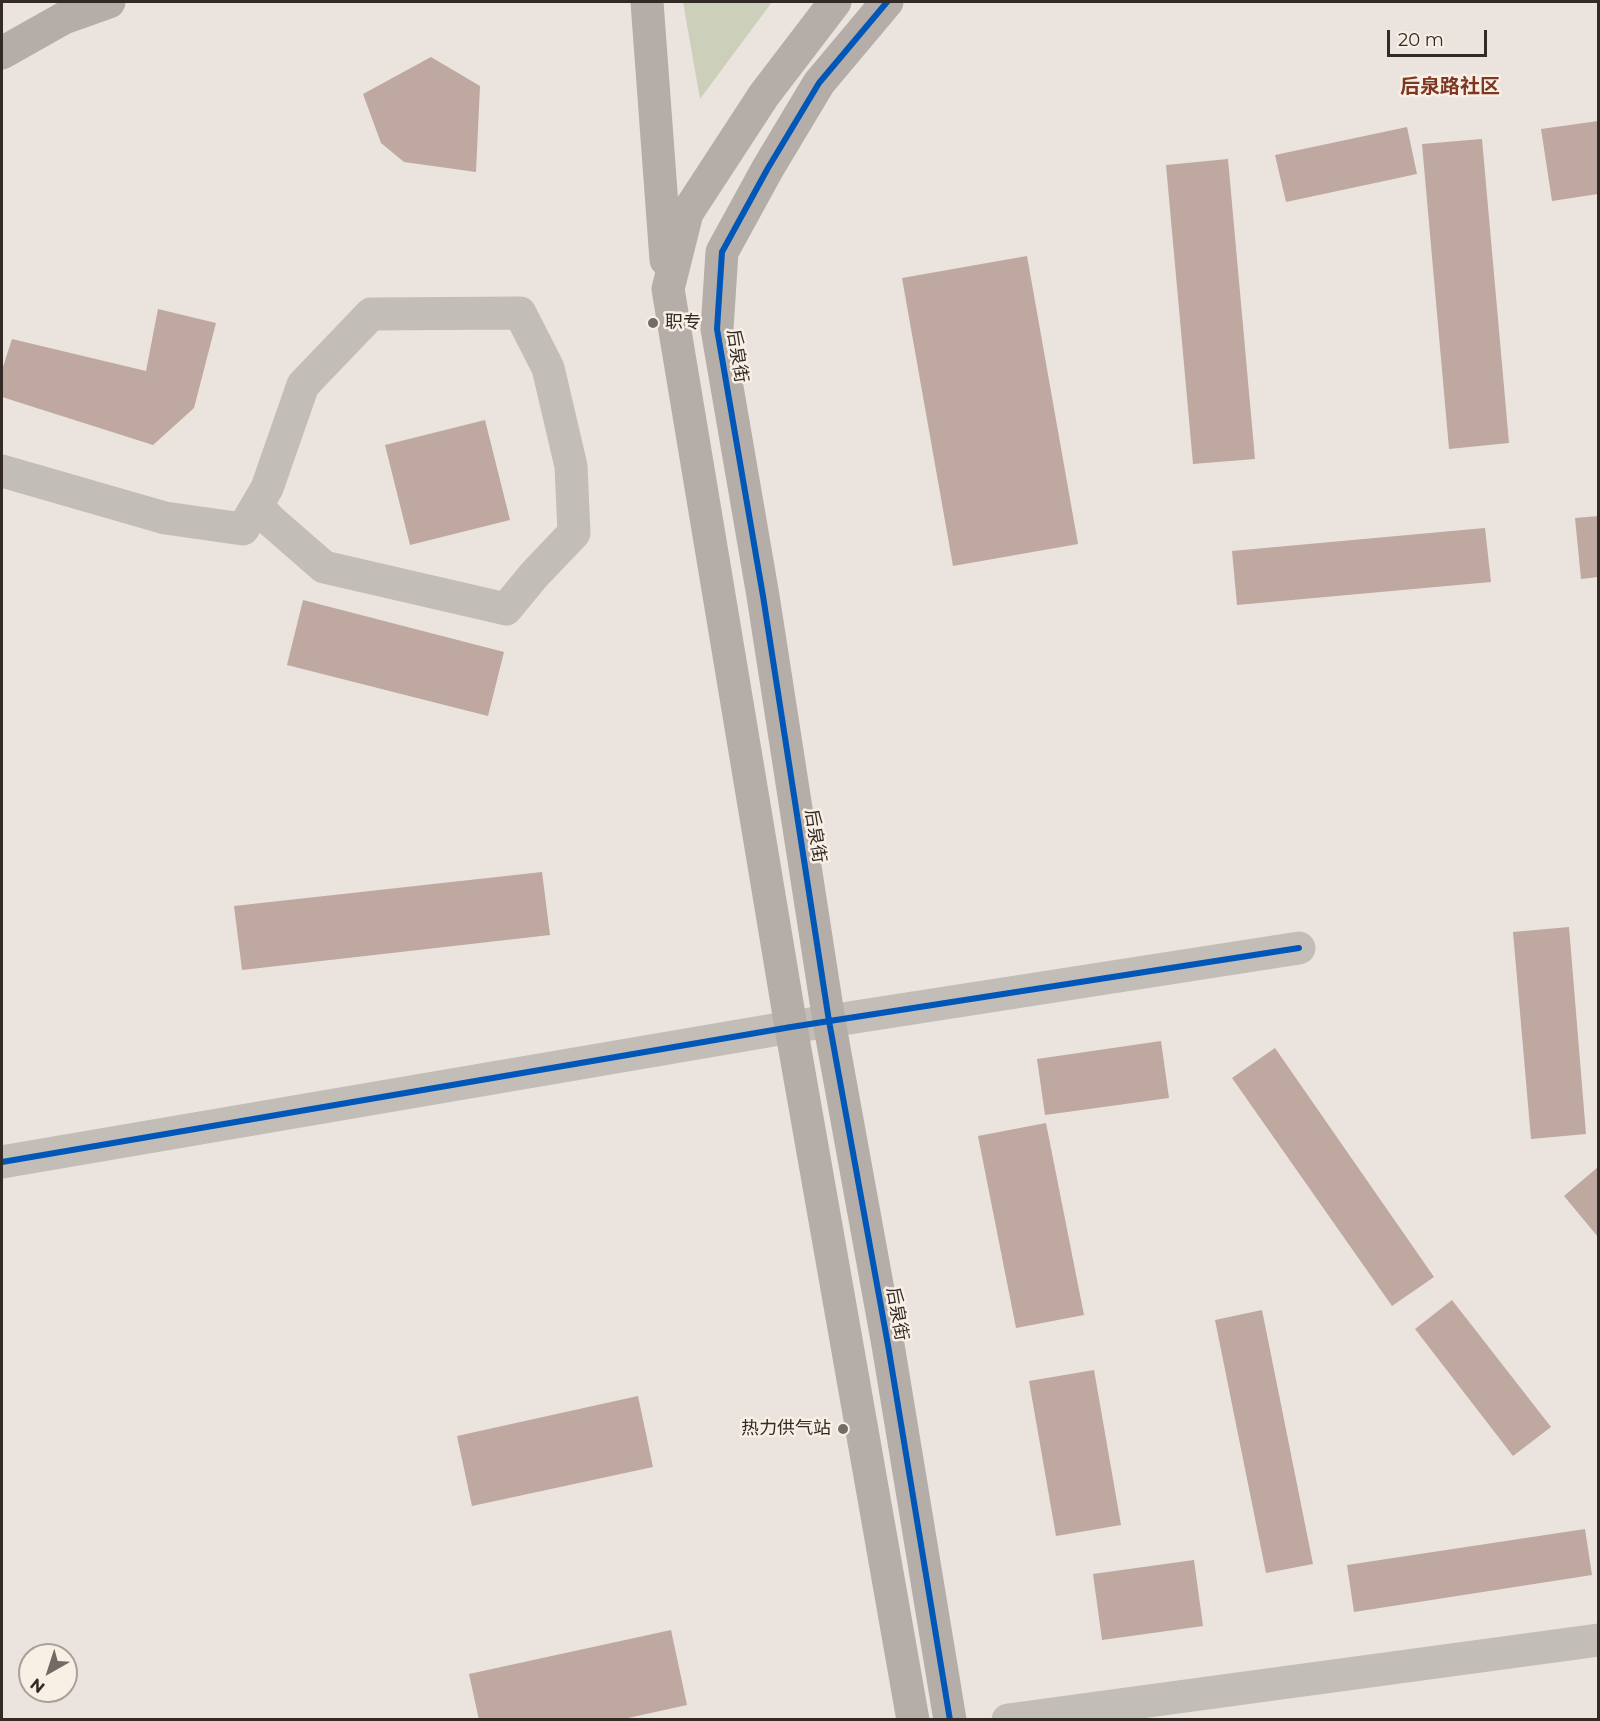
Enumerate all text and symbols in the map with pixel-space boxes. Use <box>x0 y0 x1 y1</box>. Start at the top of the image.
scale bar <box>1390 18 1490 56</box>
text: 20 m <box>1398 29 1444 51</box>
district label: 后泉路社区 <box>1400 75 1500 99</box>
place label: 职专 <box>665 312 701 334</box>
marker: 职专 <box>646 316 660 330</box>
street label: 后泉街 <box>722 328 752 384</box>
street label: 后泉街 <box>800 808 830 864</box>
street label: 后泉街 <box>882 1286 912 1342</box>
place label: 热力供气站 <box>741 1418 831 1440</box>
marker: 热力供气站 <box>836 1422 850 1436</box>
north arrow <box>18 1643 78 1703</box>
text: N <box>27 1674 49 1697</box>

